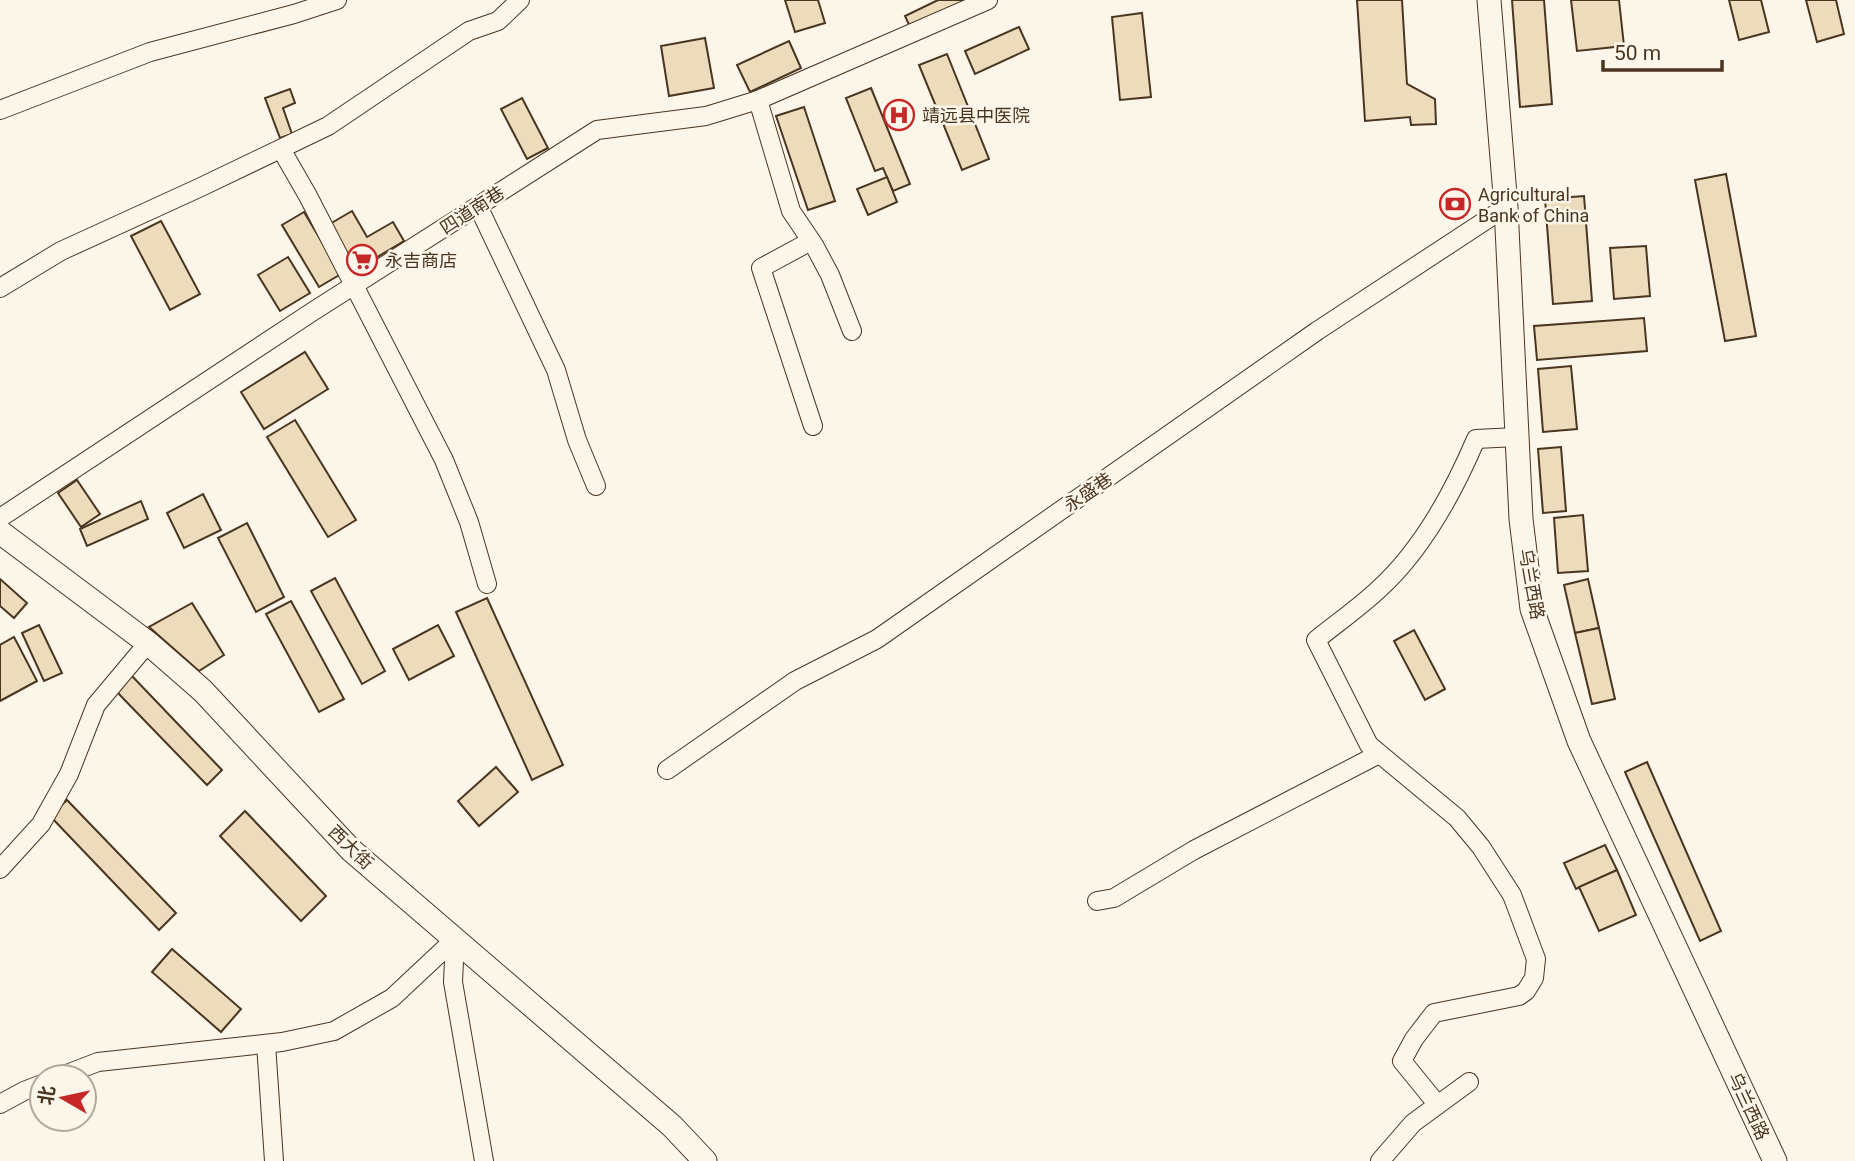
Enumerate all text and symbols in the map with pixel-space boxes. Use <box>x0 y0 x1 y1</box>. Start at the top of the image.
scale bar <box>1603 28 1722 72</box>
text: 50 m <box>1614 41 1661 65</box>
hospital icon: 靖远县中医院 <box>882 98 916 132</box>
place label: 靖远县中医院 <box>922 105 1030 126</box>
street label: 四道南巷 <box>436 182 508 238</box>
place label: Agricultural Bank of China <box>1478 184 1589 226</box>
bank icon: Agricultural Bank of China <box>1438 187 1472 221</box>
supermarket icon: 永吉商店 <box>345 243 379 277</box>
place label: 永吉商店 <box>385 250 457 271</box>
street label: 永盛巷 <box>1060 468 1116 516</box>
street label: 乌兰西路 <box>1515 547 1549 621</box>
street label: 西大街 <box>324 821 378 873</box>
north arrow <box>28 1063 98 1133</box>
street label: 乌兰西路 <box>1724 1069 1774 1143</box>
text: 北 <box>34 1084 60 1107</box>

